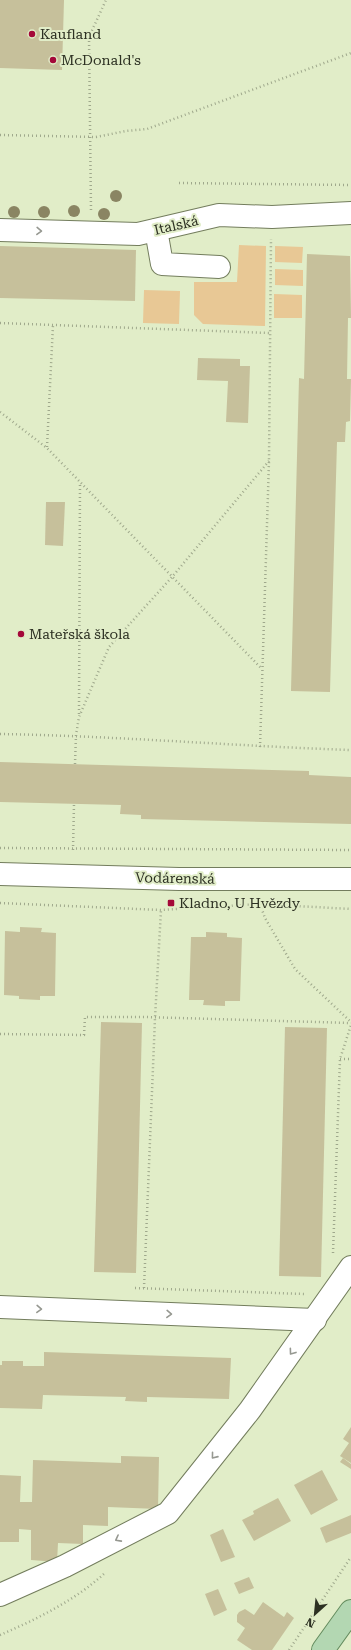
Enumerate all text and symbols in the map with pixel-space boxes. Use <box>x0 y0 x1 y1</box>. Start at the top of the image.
place label: Kaufland <box>40 26 101 42</box>
marker: Kaufland <box>27 29 37 39</box>
place label: McDonald's <box>61 52 141 68</box>
marker: McDonald's <box>48 55 58 65</box>
street label: Italská <box>152 212 200 238</box>
one-way arrow <box>36 227 42 235</box>
place label: Mateřská škola <box>29 626 130 642</box>
marker: Mateřská škola <box>16 629 26 639</box>
street label: Vodárenská <box>135 869 215 887</box>
place label: Kladno, U Hvězdy <box>179 895 301 911</box>
marker: Kladno, U Hvězdy <box>166 898 176 908</box>
one-way arrow <box>36 1304 42 1313</box>
one-way arrow <box>166 1310 172 1318</box>
one-way arrow <box>289 1348 297 1355</box>
one-way arrow <box>211 1451 218 1458</box>
one-way arrow <box>114 1534 122 1542</box>
north arrow <box>295 1594 335 1634</box>
text: N <box>303 1615 317 1630</box>

